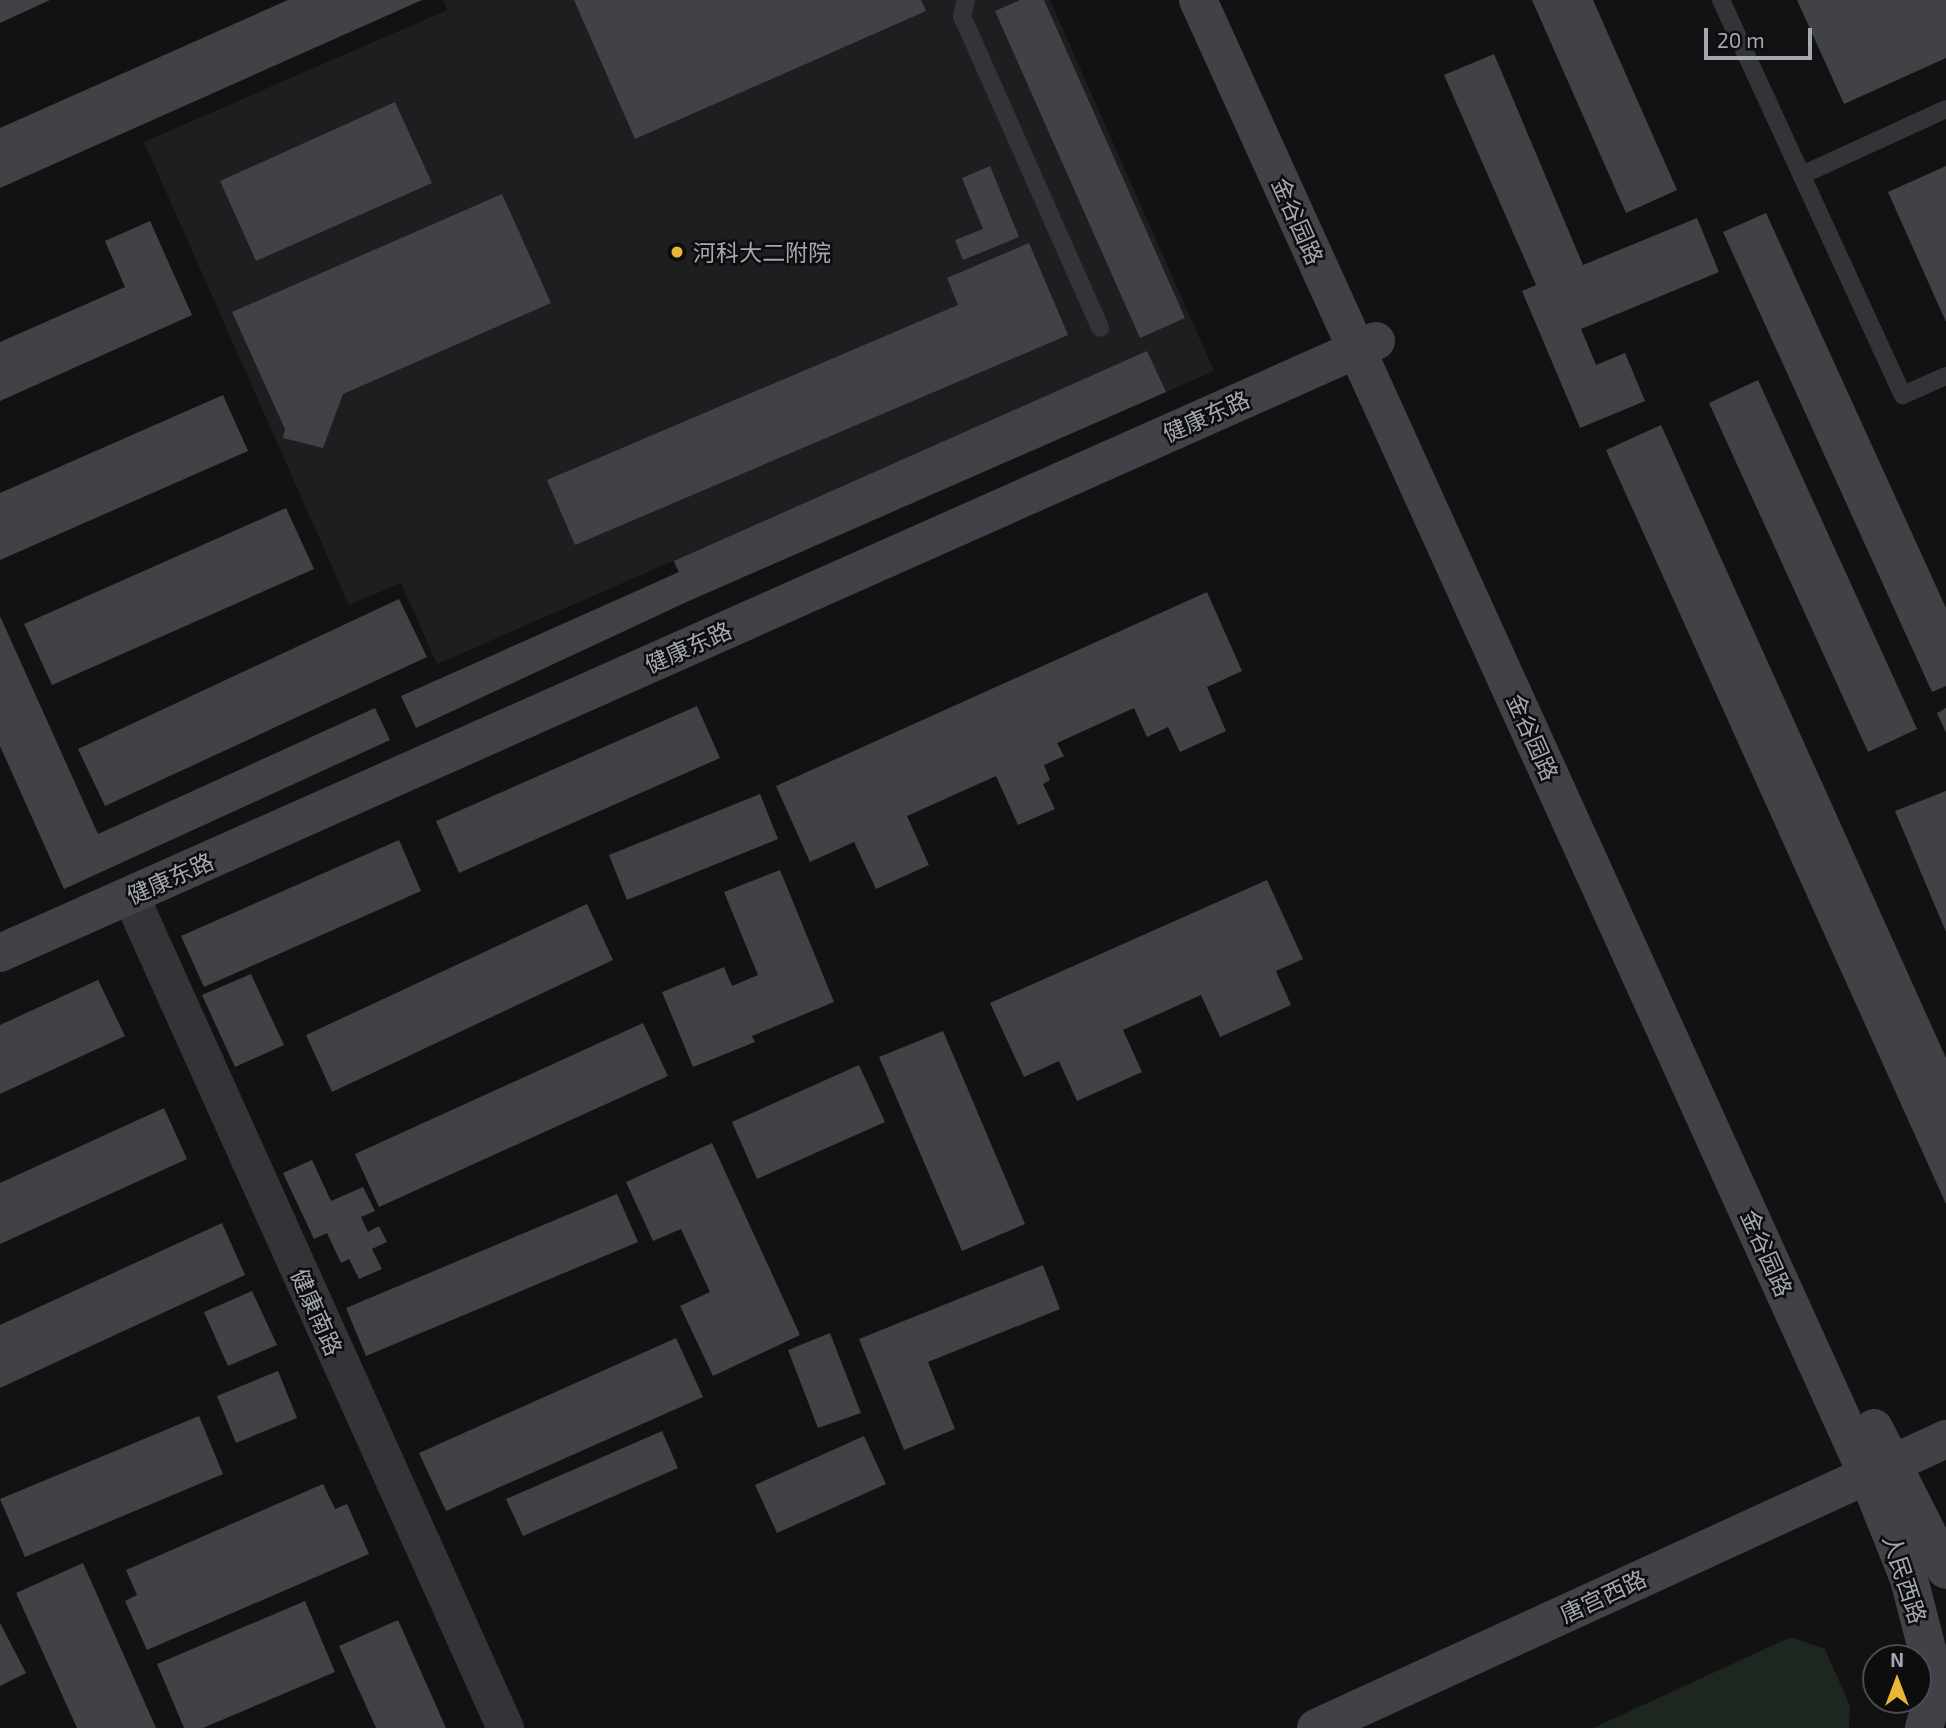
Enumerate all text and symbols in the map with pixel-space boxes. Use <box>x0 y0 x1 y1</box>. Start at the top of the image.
scale bar <box>1708 14 1816 58</box>
text: 20 m <box>1717 27 1765 52</box>
street label: 金谷园路 <box>1267 173 1329 269</box>
place label: 河科大二附院 <box>693 238 831 266</box>
marker: 河科大二附院 <box>667 242 687 262</box>
street label: 健康东路 <box>1158 385 1254 447</box>
street label: 健康东路 <box>640 616 736 678</box>
street label: 金谷园路 <box>1502 689 1564 785</box>
street label: 健康东路 <box>122 847 218 909</box>
street label: 金谷园路 <box>1736 1205 1798 1301</box>
street label: 健康南路 <box>286 1264 348 1360</box>
street label: 人民西路 <box>1878 1531 1932 1627</box>
street label: 唐宫西路 <box>1555 1564 1651 1628</box>
north arrow <box>1862 1644 1932 1714</box>
text: N <box>1890 1648 1904 1671</box>

